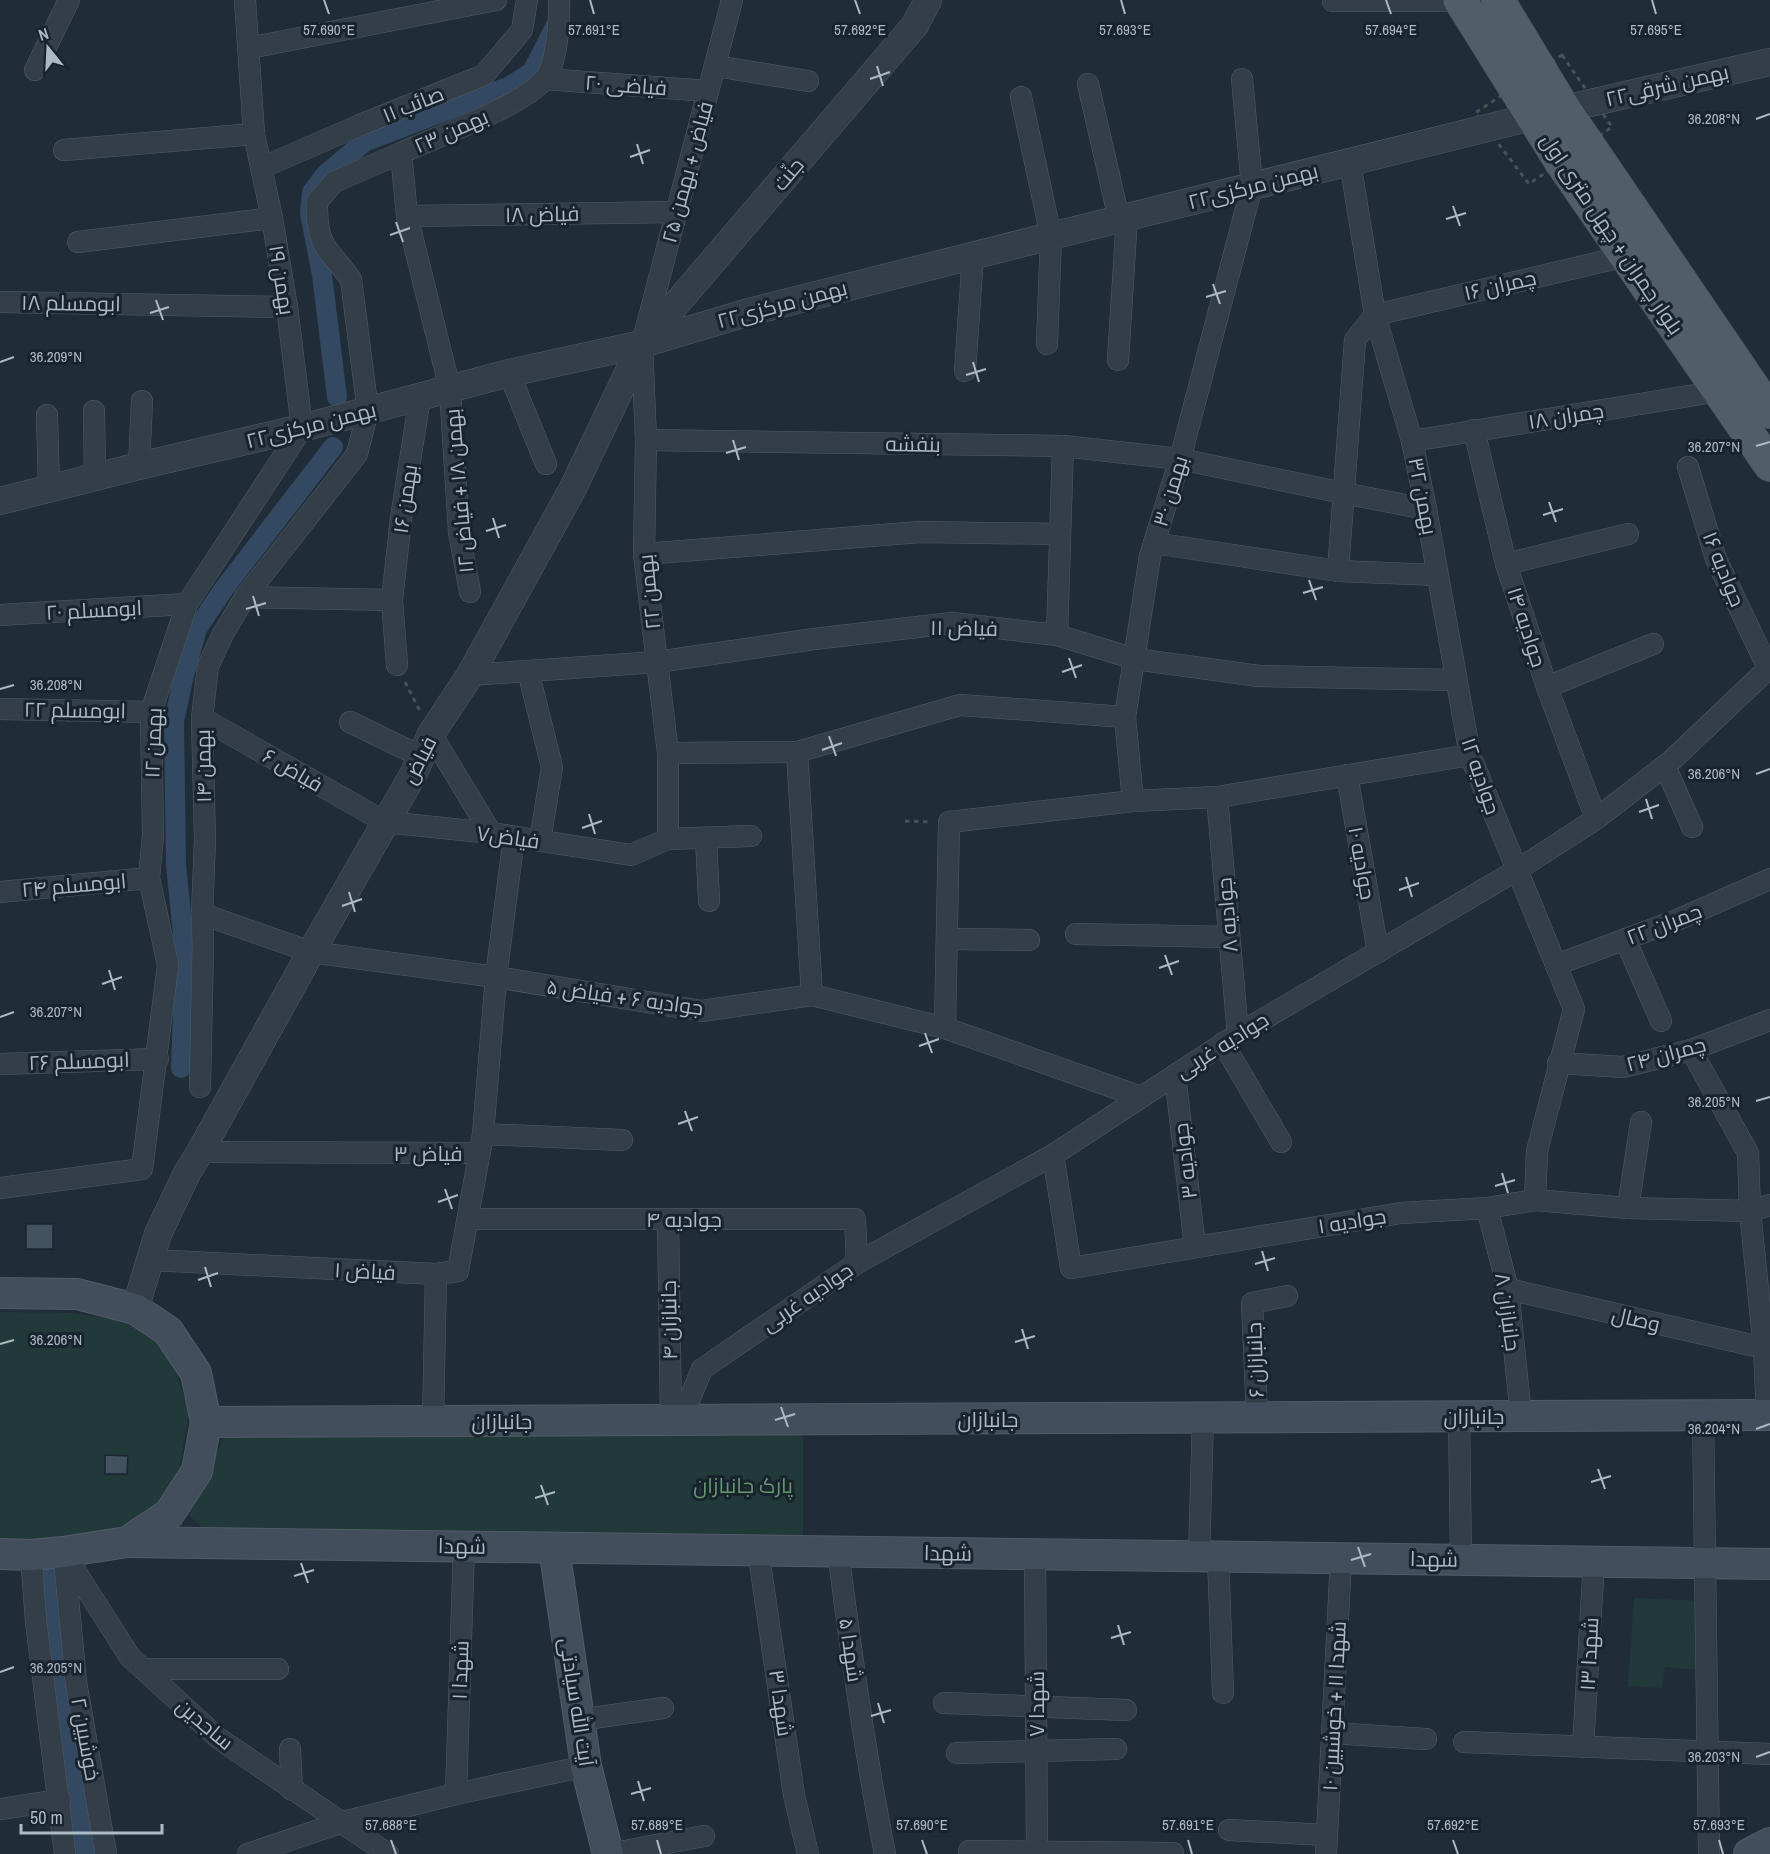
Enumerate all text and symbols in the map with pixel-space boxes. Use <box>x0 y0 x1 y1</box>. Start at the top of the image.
north arrow <box>18 18 78 78</box>
text: 57.690°E <box>303 19 355 40</box>
text: 57.691°E <box>568 19 620 40</box>
text: 57.692°E <box>834 19 886 40</box>
text: 57.693°E <box>1099 19 1151 40</box>
text: 57.694°E <box>1365 19 1417 40</box>
text: 57.695°E <box>1630 19 1682 40</box>
text: N <box>35 22 51 46</box>
street label: ۲۲بهمن شرقی <box>1602 57 1732 113</box>
street label: فیاضی ۲۰ <box>584 68 668 102</box>
street label: صائب ۱۱ <box>378 79 448 129</box>
street label: فیاض + بهمن ۲۵ <box>654 98 720 246</box>
street label: بهمن ۲۳ <box>409 102 493 160</box>
text: 36.208°N <box>1688 108 1740 129</box>
street label: بلوار چمران + چهل متری اول <box>1534 128 1690 340</box>
street label: جنّت <box>766 151 810 197</box>
street label: ۲۲بهمن مرکزی <box>1185 156 1321 216</box>
street label: فیاض ۱۸ <box>504 199 580 229</box>
street label: بهمن ۱۹ <box>262 243 302 317</box>
street label: چمران ۱۶ <box>1461 263 1539 307</box>
street label: ۲۲بهمن مرکزی <box>714 273 850 335</box>
street label: ابومسلم ۱۸ <box>21 288 121 318</box>
text: 36.209°N <box>30 346 82 367</box>
street label: ۲۲بهمن مرکزی <box>243 395 379 455</box>
street label: چمران ۱۸ <box>1526 396 1606 436</box>
street label: بهمن ۱۸ + فیاض ۱۲ <box>437 408 481 574</box>
street label: بنفشه <box>885 429 941 459</box>
text: 36.207°N <box>1688 436 1740 457</box>
street label: بهمن ۳۰ <box>1146 452 1194 530</box>
street label: بهمن ۳۲ <box>1401 455 1445 537</box>
street label: بهمن ۱۶ <box>386 463 424 535</box>
street label: جوادیه ۱۶ <box>1696 527 1752 611</box>
street label: بهمن ۲۲ <box>631 553 667 631</box>
street label: جوادیه ۱۴ <box>1500 583 1554 671</box>
street label: ابومسلم ۲۰ <box>45 593 143 627</box>
street label: فیاض ۱۱ <box>930 613 998 643</box>
text: 36.208°N <box>30 674 82 695</box>
street label: ابومسلم ۲۲ <box>24 695 126 725</box>
street label: بهمن ۱۲ <box>137 707 169 779</box>
street label: بهمن ۱۴ <box>188 729 218 803</box>
street label: فیاض <box>395 731 443 789</box>
street label: جوادیه ۱۲ <box>1454 734 1508 818</box>
street label: فیاض ۶ <box>258 741 328 799</box>
text: 36.206°N <box>1688 763 1740 784</box>
street label: فیاض۷ <box>475 818 541 856</box>
street label: جوادیه ۱۰ <box>1341 824 1383 902</box>
street label: ابومسلم ۲۴ <box>20 866 128 904</box>
street label: جوادیه ۸ <box>1209 876 1245 954</box>
street label: چمران ۲۲ <box>1622 896 1706 952</box>
street label: جوادیه ۶ + فیاض ۵ <box>545 972 705 1022</box>
text: 36.207°N <box>30 1001 82 1022</box>
street label: جوادیه غربی <box>1170 1005 1274 1085</box>
street label: چمران ۲۴ <box>1623 1029 1709 1079</box>
street label: ابومسلم ۲۶ <box>28 1045 130 1077</box>
text: 36.205°N <box>1688 1091 1740 1112</box>
street label: جوادیه ۳ <box>1166 1121 1204 1201</box>
street label: فیاض ۳ <box>393 1139 463 1168</box>
street label: جوادیه ۱ <box>1316 1201 1388 1241</box>
street label: جوادیه ۴ <box>646 1205 722 1234</box>
street label: فیاض ۱ <box>334 1255 396 1287</box>
street label: جوادیه غربی <box>755 1256 859 1338</box>
street label: جانبازان ۸ <box>1488 1271 1528 1353</box>
street label: جانبازان ۴ <box>654 1280 684 1360</box>
street label: وصال <box>1609 1299 1663 1339</box>
street label: جانبازان ۶ <box>1239 1322 1271 1398</box>
text: 36.206°N <box>30 1329 82 1350</box>
street label: جانبازان <box>1444 1402 1504 1431</box>
street label: جانبازان <box>958 1405 1018 1434</box>
street label: جانبازان <box>472 1407 532 1436</box>
text: 36.204°N <box>1688 1418 1740 1439</box>
park label: پارک جانبازان <box>693 1471 793 1500</box>
street label: شهدا <box>438 1531 486 1561</box>
street label: شهدا <box>924 1538 972 1568</box>
street label: شهدا <box>1410 1544 1458 1574</box>
street label: شهدا ۵ <box>832 1616 870 1684</box>
street label: شهدا ۱۳ <box>1573 1616 1605 1692</box>
street label: شهدا ۱۱ + خوشبین ۱۰ <box>1315 1620 1353 1792</box>
street label: آیت الله سیادتی <box>553 1636 602 1769</box>
street label: شهدا ۱ <box>444 1640 476 1700</box>
text: 36.205°N <box>30 1657 82 1678</box>
street label: شهدا ۳ <box>762 1668 800 1738</box>
street label: شهدا ۷ <box>1022 1671 1051 1737</box>
street label: ساجدین <box>170 1691 240 1757</box>
street label: خوشبین ۲ <box>64 1695 108 1783</box>
text: 36.203°N <box>1688 1746 1740 1767</box>
scale bar <box>21 1797 162 1835</box>
text: 50 m <box>30 1805 63 1830</box>
text: 57.688°E <box>365 1814 417 1835</box>
text: 57.689°E <box>631 1814 683 1835</box>
text: 57.690°E <box>896 1814 948 1835</box>
text: 57.691°E <box>1162 1814 1214 1835</box>
text: 57.692°E <box>1427 1814 1479 1835</box>
text: 57.693°E <box>1693 1814 1745 1835</box>

